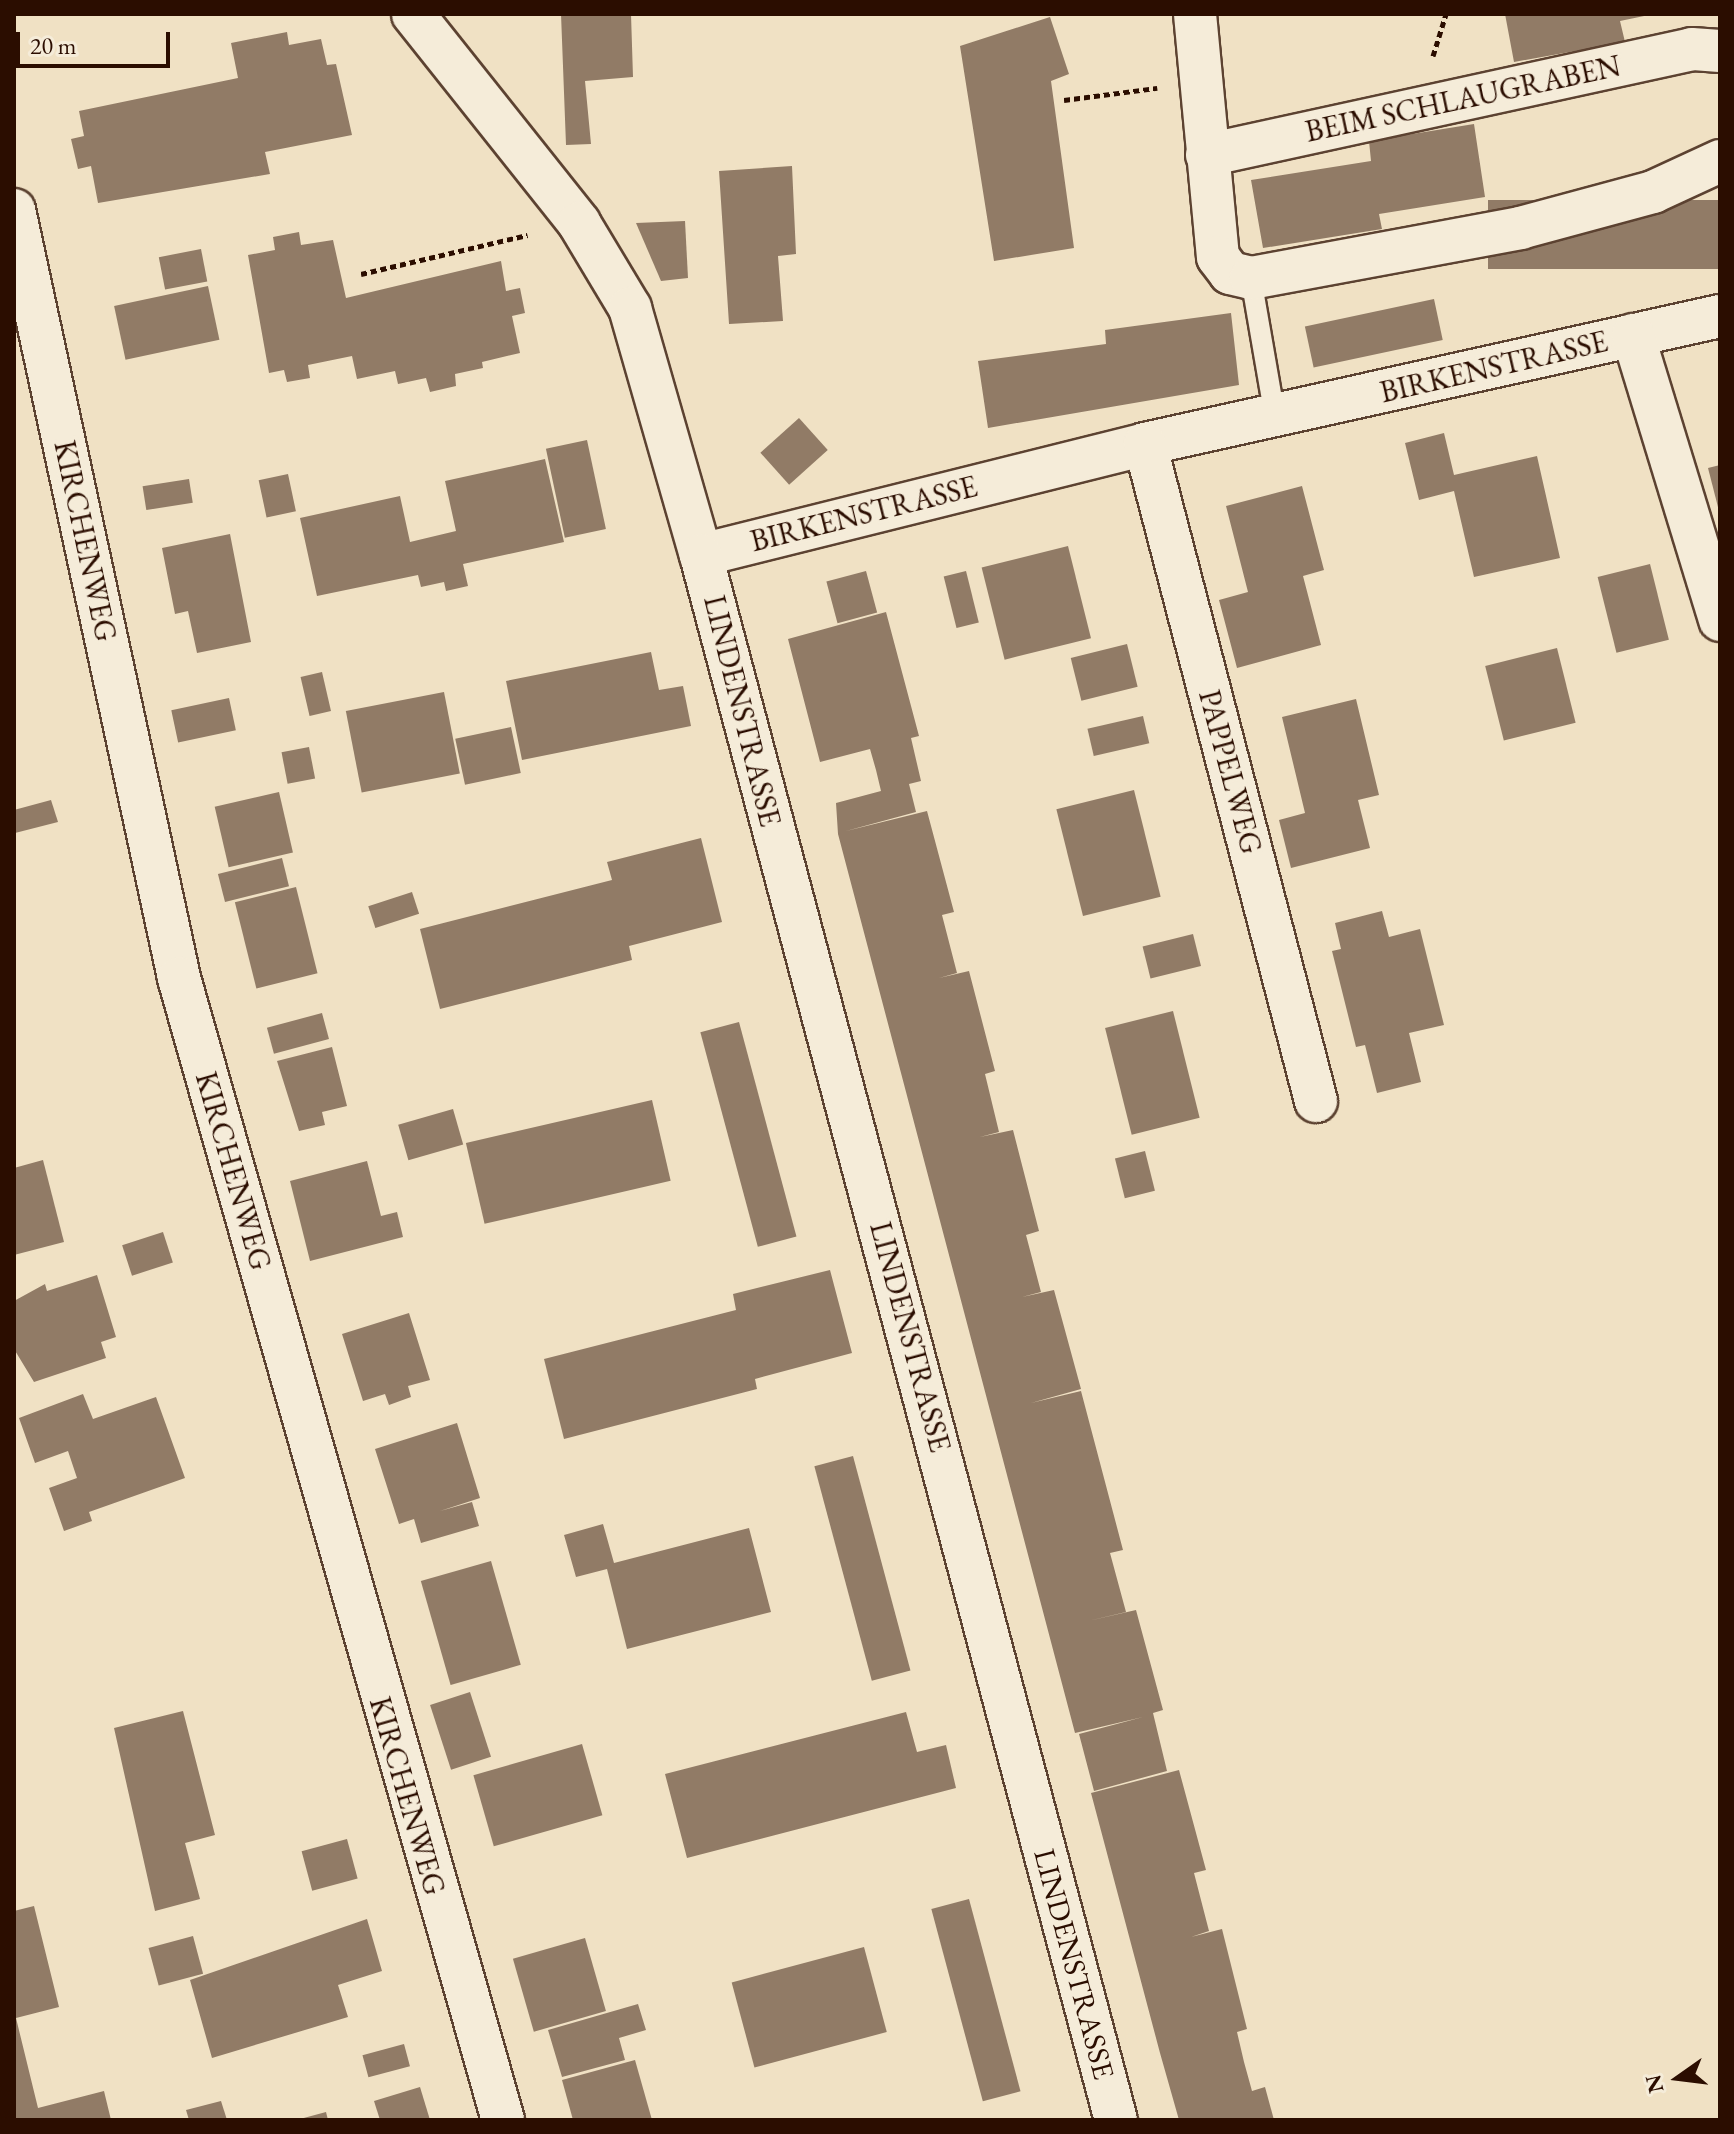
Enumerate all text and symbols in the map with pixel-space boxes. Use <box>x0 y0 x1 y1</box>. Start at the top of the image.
scale bar <box>20 16 174 66</box>
text: 20 m <box>30 30 77 61</box>
street label: BEIM SCHLAUGRABEN <box>1302 48 1624 150</box>
street label: BIRKENSTRASSE <box>1377 323 1611 411</box>
street label: KIRCHENWEG <box>46 437 124 645</box>
street label: BIRKENSTRASSE <box>747 468 981 560</box>
street label: LINDENSTRASSE <box>696 592 788 830</box>
street label: PAPPELWEG <box>1191 686 1269 858</box>
street label: KIRCHENWEG <box>188 1068 278 1274</box>
street label: LINDENSTRASSE <box>862 1218 958 1456</box>
street label: KIRCHENWEG <box>362 1693 452 1899</box>
street label: LINDENSTRASSE <box>1026 1845 1122 2083</box>
north arrow <box>1638 2038 1718 2118</box>
text: N <box>1638 2072 1670 2096</box>

